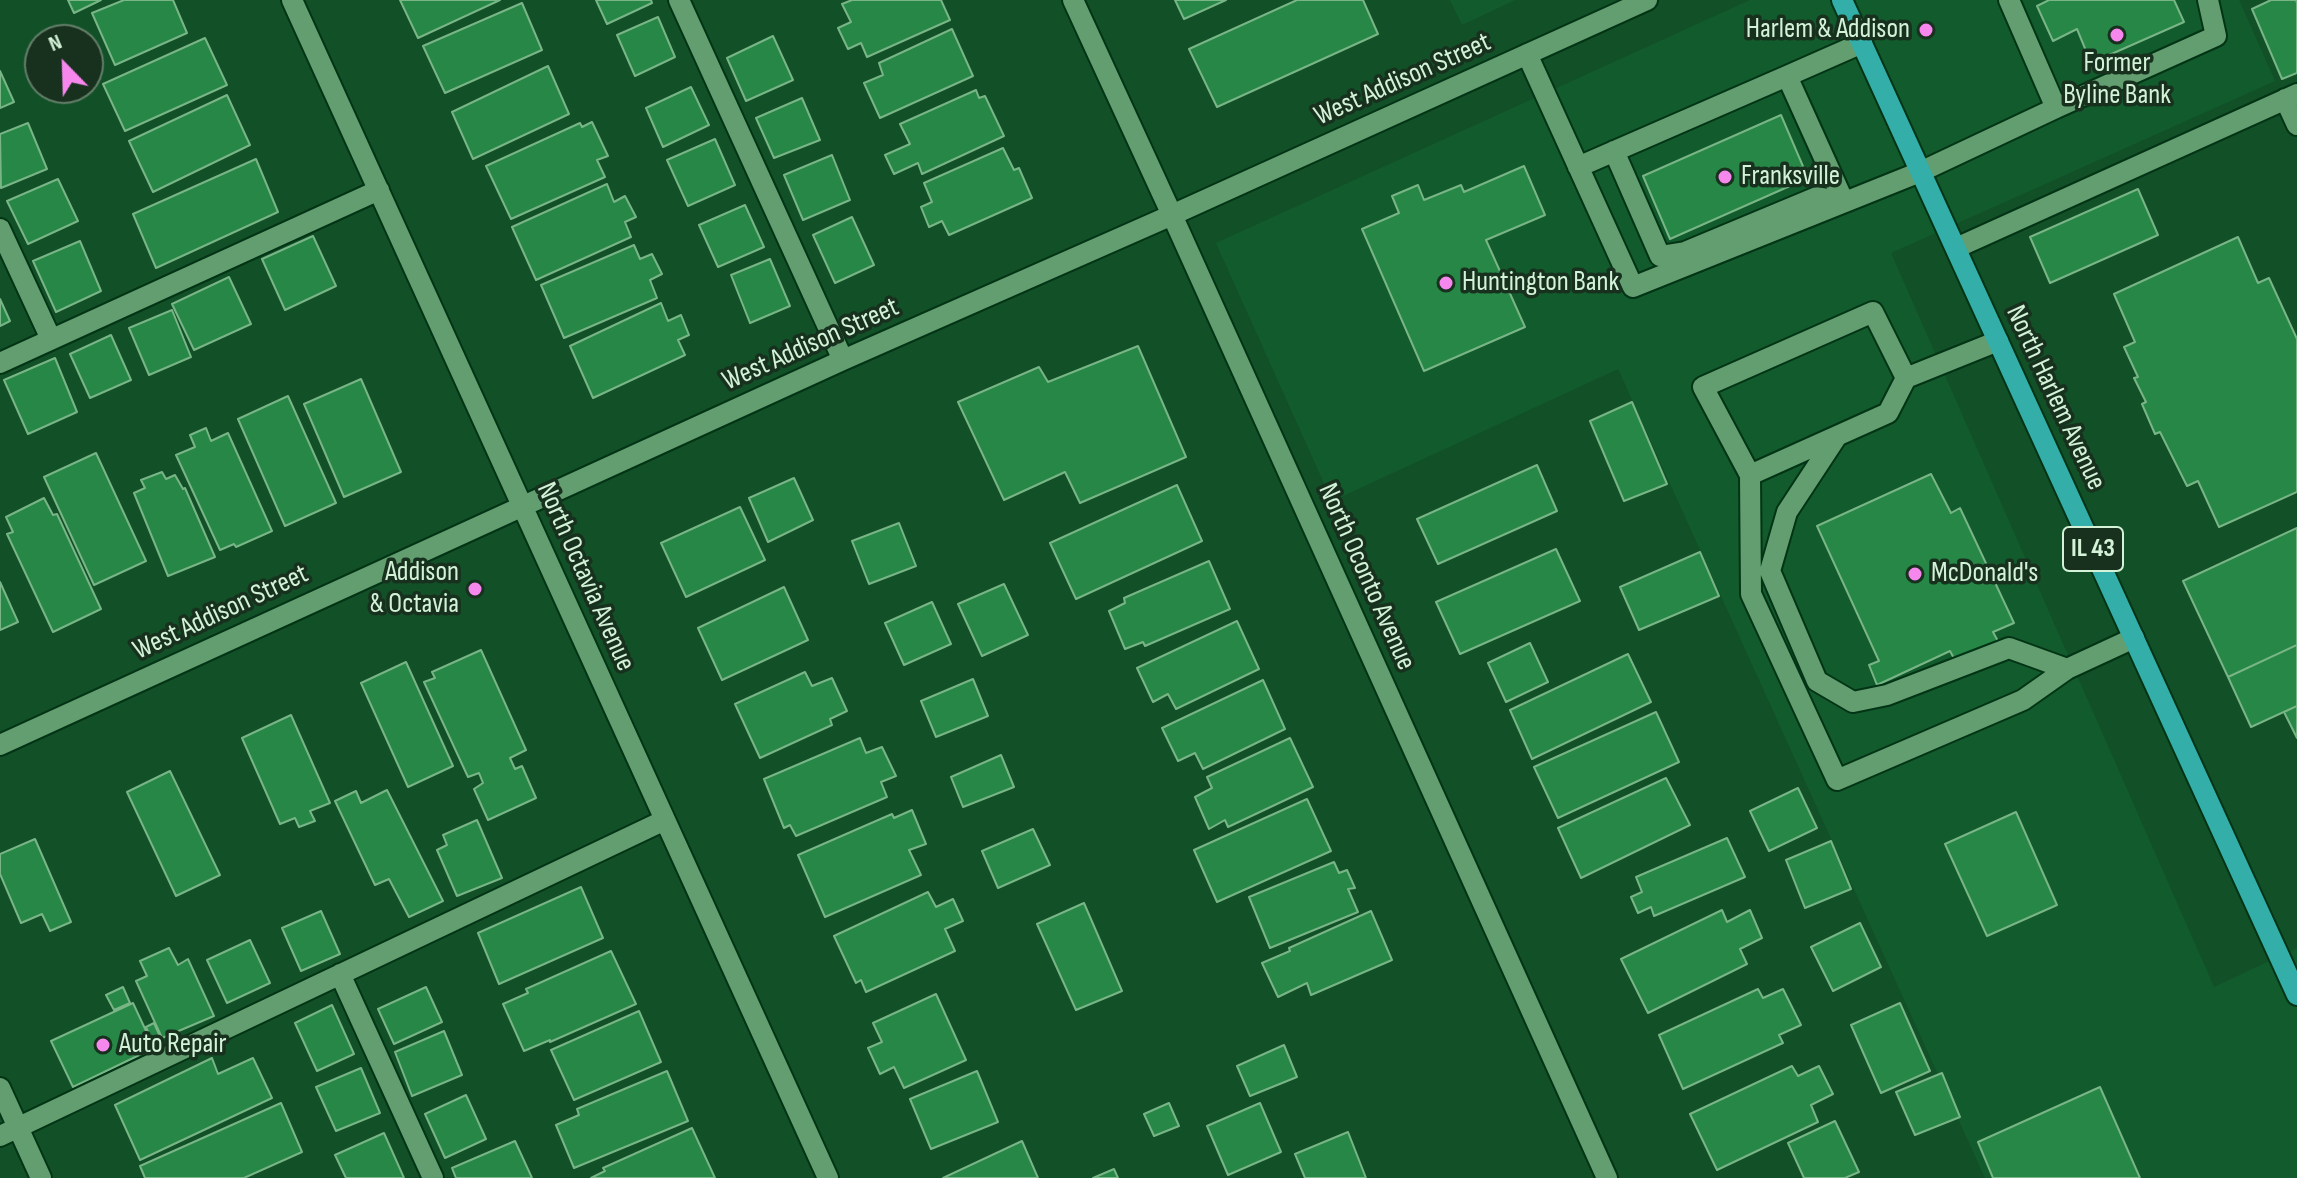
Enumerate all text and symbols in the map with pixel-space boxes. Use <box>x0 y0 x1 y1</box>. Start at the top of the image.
place label: Harlem & Addison <box>1746 13 1910 47</box>
marker: Harlem & Addison <box>1917 21 1935 39</box>
north arrow <box>24 24 104 104</box>
street label: West Addison Street <box>1310 26 1496 134</box>
marker: Former Byline Bank <box>2108 26 2126 44</box>
text: N <box>45 29 66 58</box>
place label: Former Byline Bank <box>2063 47 2171 113</box>
place label: Franksville <box>1741 160 1840 194</box>
marker: Franksville <box>1716 168 1734 186</box>
place label: Huntington Bank <box>1462 266 1619 300</box>
marker: Huntington Bank <box>1437 274 1455 292</box>
street label: West Addison Street <box>718 291 904 399</box>
street label: North Harlem Avenue <box>1998 300 2112 496</box>
street label: North Octavia Avenue <box>528 478 642 676</box>
street label: North Oconto Avenue <box>1310 478 1422 676</box>
road number: IL 43 <box>2063 527 2123 571</box>
place label: Addison & Octavia <box>370 556 459 622</box>
place label: McDonald's <box>1931 557 2038 591</box>
street label: West Addison Street <box>128 558 314 668</box>
marker: McDonald's <box>1906 565 1924 583</box>
marker: Addison & Octavia <box>466 580 484 598</box>
place label: Auto Repair <box>119 1028 227 1062</box>
marker: Auto Repair <box>94 1036 112 1054</box>

